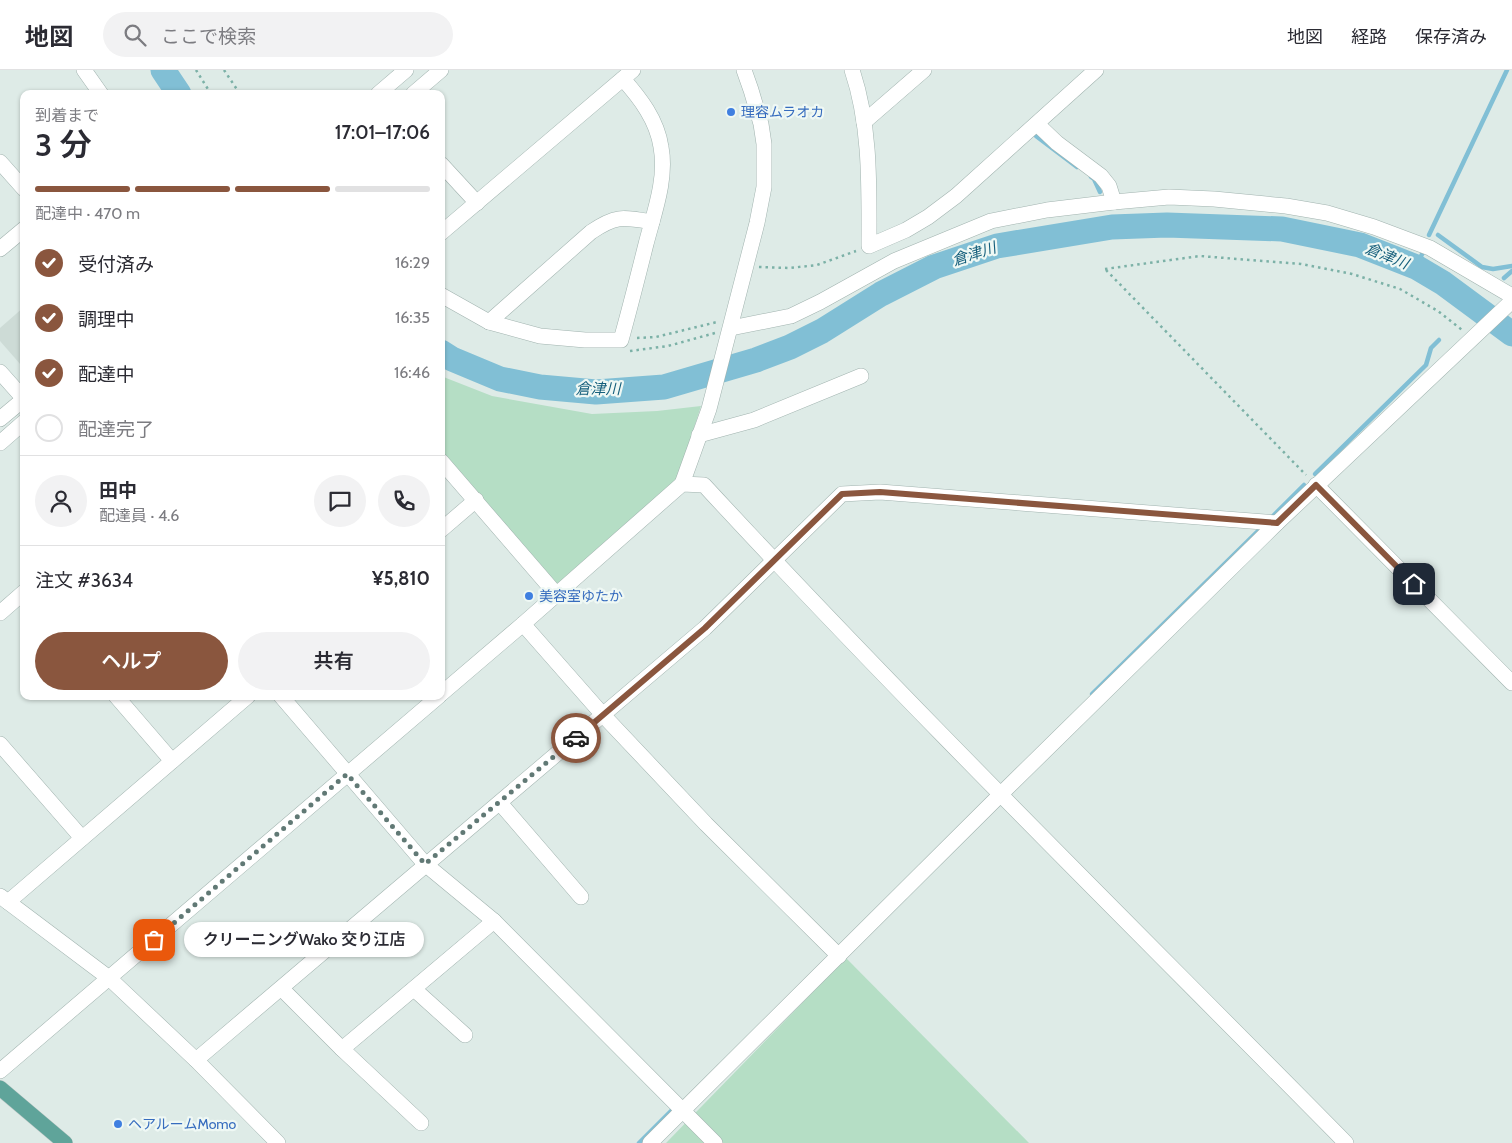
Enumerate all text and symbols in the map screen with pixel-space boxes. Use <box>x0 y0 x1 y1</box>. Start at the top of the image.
search box <box>103 12 453 57</box>
icon: search <box>121 21 149 49</box>
text: 地図 <box>25 22 73 51</box>
text: ここで検索 <box>161 25 256 48</box>
text: 地図 <box>1287 26 1323 48</box>
text: 経路 <box>1351 26 1387 48</box>
text: 保存済み <box>1415 26 1487 48</box>
place label: 理容ムラオカ <box>741 103 824 121</box>
text: 到着まで <box>35 106 99 125</box>
marker: 理容ムラオカ <box>725 106 737 118</box>
text: 17:01–17:06 <box>335 121 430 144</box>
text: 3 分 <box>35 125 91 164</box>
text: 配達中 · 470 m <box>35 204 140 223</box>
water label: 倉津川 <box>950 238 1000 270</box>
water label: 倉津川 <box>1363 239 1413 274</box>
icon: check <box>35 249 63 277</box>
text: 受付済み <box>78 253 154 276</box>
text: 16:29 <box>395 253 430 272</box>
icon: check <box>35 304 63 332</box>
text: 調理中 <box>78 308 135 331</box>
text: 16:35 <box>395 308 430 327</box>
icon: check <box>35 359 63 387</box>
text: 配達中 <box>78 363 135 386</box>
text: 16:46 <box>394 363 430 382</box>
water label: 倉津川 <box>575 380 622 398</box>
text: 配達完了 <box>78 418 154 441</box>
button: person <box>35 475 87 527</box>
button: chat <box>314 475 366 527</box>
button: phone <box>378 475 430 527</box>
text: 田中 <box>99 479 137 502</box>
text: 配達員 · 4.6 <box>99 506 179 525</box>
pin <box>1393 563 1435 605</box>
text: ¥5,810 <box>372 567 430 590</box>
text: 注文 #3634 <box>35 569 133 592</box>
icon: home <box>1400 570 1428 598</box>
place label: 美容室ゆたか <box>539 587 623 605</box>
marker: 美容室ゆたか <box>523 590 535 602</box>
button: ヘルプ <box>35 632 228 690</box>
button: 共有 <box>238 632 430 690</box>
courier <box>551 713 601 763</box>
icon: car <box>562 724 590 752</box>
pin <box>133 919 175 961</box>
callout: クリーニングWako 交り江店 <box>184 922 424 958</box>
icon: bag <box>140 926 168 954</box>
text: クリーニングWako 交り江店 <box>203 930 405 949</box>
place label: ヘアルームMomo <box>128 1115 237 1133</box>
marker: ヘアルームMomo <box>112 1118 124 1130</box>

